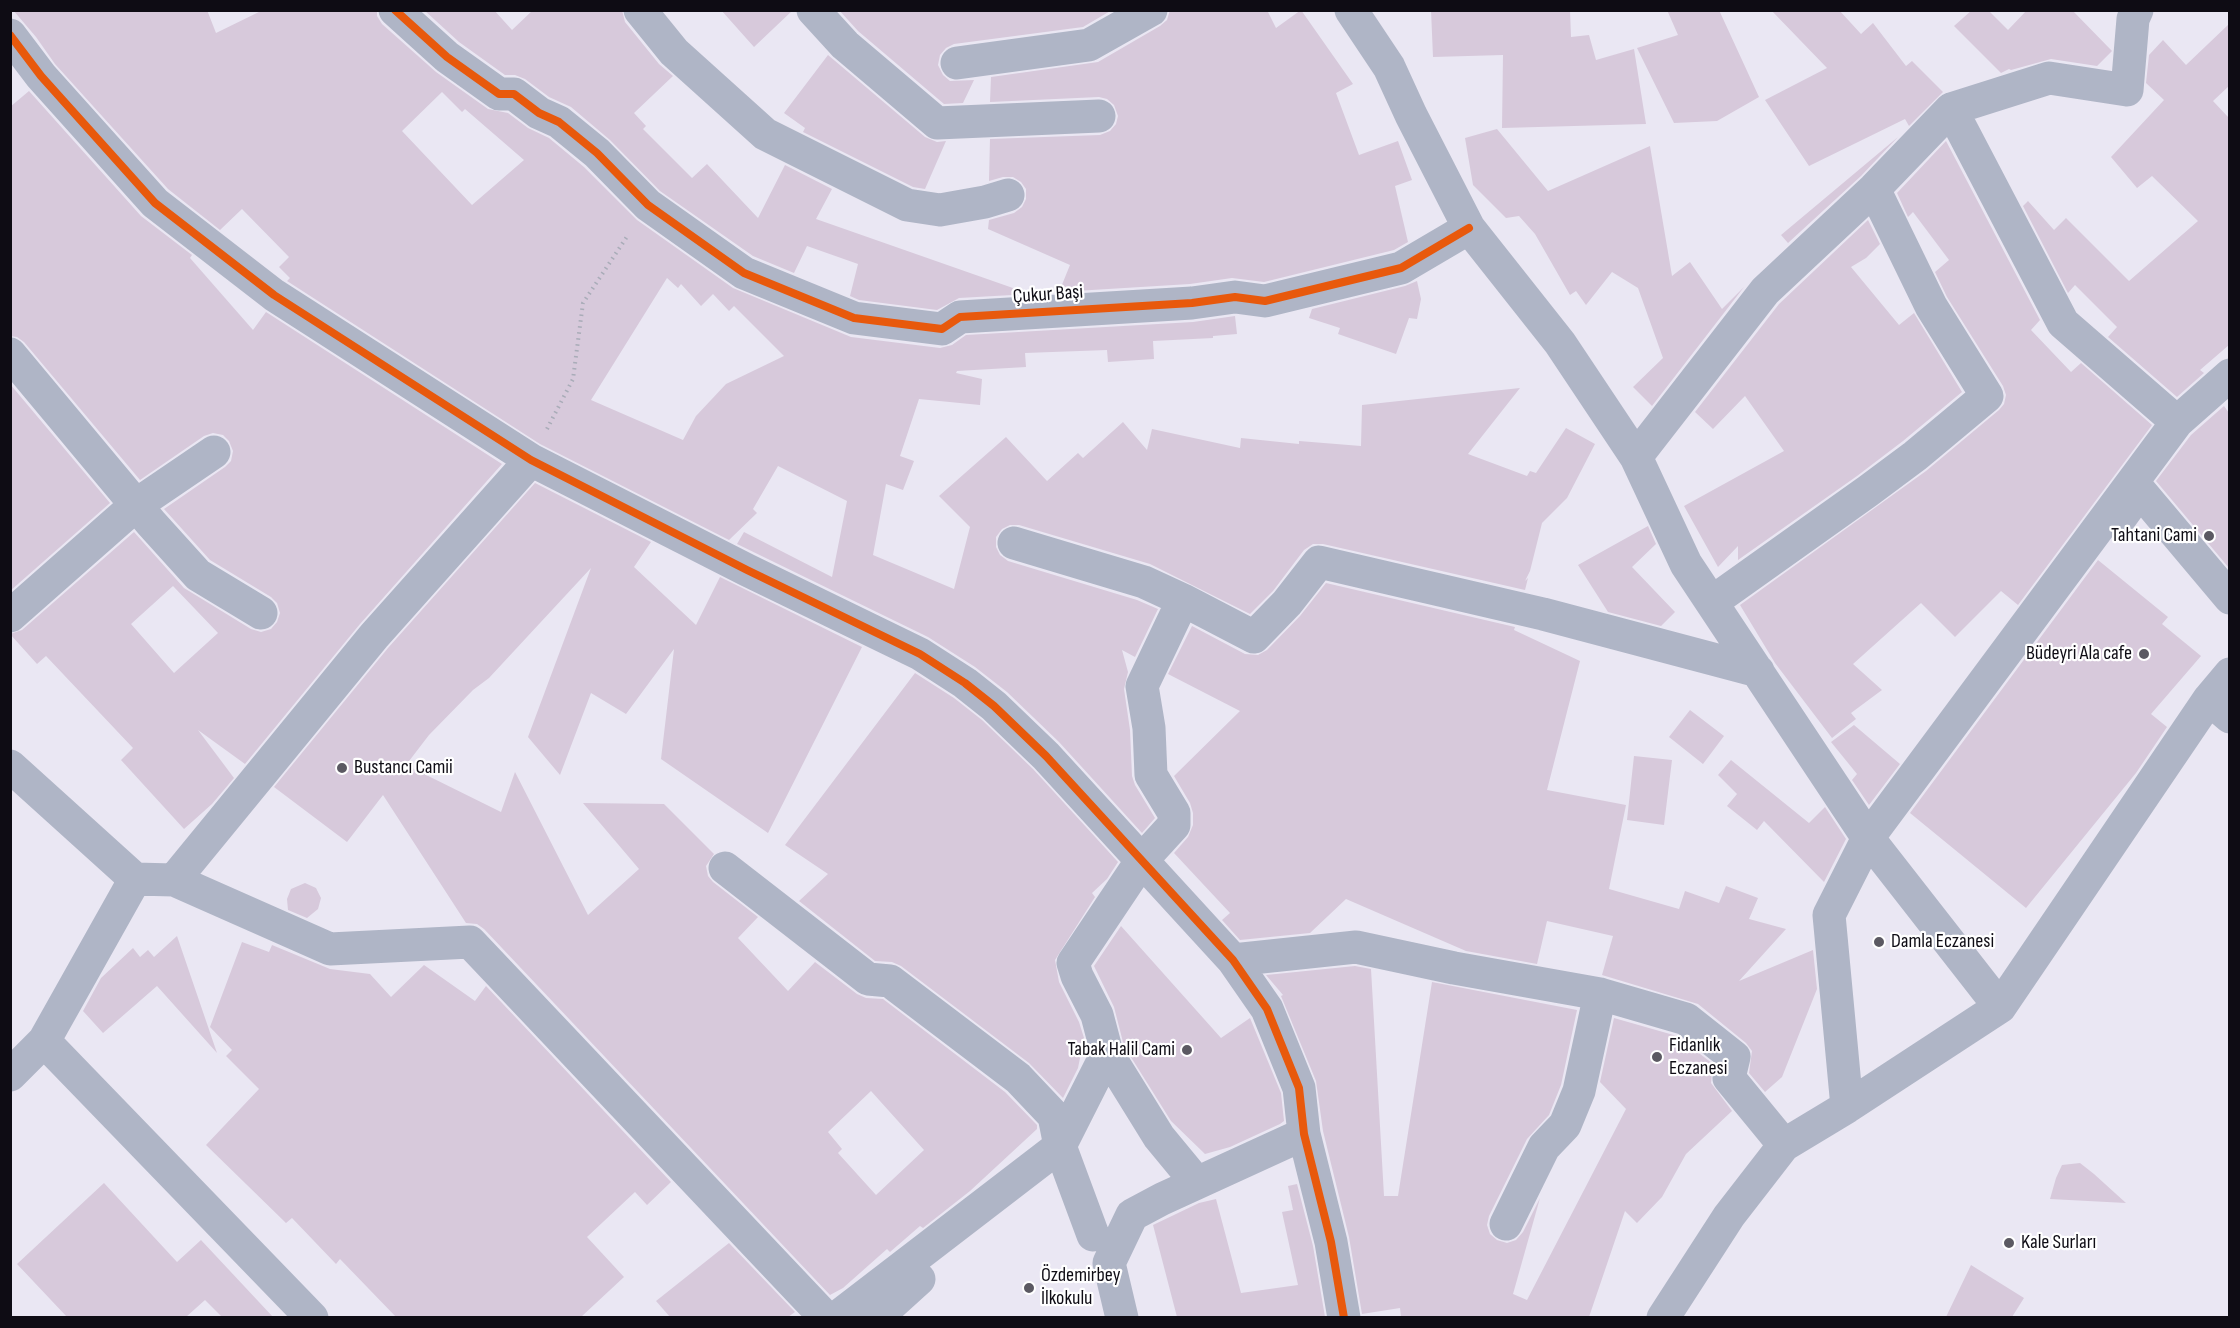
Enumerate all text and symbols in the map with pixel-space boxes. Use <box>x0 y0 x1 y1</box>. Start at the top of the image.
street label: Çukur Başi <box>1012 281 1084 309</box>
place label: Tahtani Cami <box>2111 524 2197 548</box>
marker: Tahtani Cami <box>2202 529 2216 543</box>
place label: Büdeyri Ala cafe <box>2026 642 2132 666</box>
marker: Büdeyri Ala cafe <box>2137 647 2151 661</box>
place label: Bustancı Camii <box>354 756 453 780</box>
marker: Bustancı Camii <box>335 761 349 775</box>
place label: Damla Eczanesi <box>1891 930 1994 954</box>
marker: Damla Eczanesi <box>1872 935 1886 949</box>
place label: Fidanlık Eczanesi <box>1669 1034 1727 1081</box>
place label: Tabak Halil Cami <box>1067 1038 1175 1062</box>
marker: Tabak Halil Cami <box>1180 1043 1194 1057</box>
marker: Fidanlık Eczanesi <box>1650 1050 1664 1064</box>
place label: Kale Surları <box>2021 1231 2096 1255</box>
marker: Kale Surları <box>2002 1236 2016 1250</box>
place label: Özdemirbey İlkokulu <box>1041 1264 1120 1311</box>
marker: Özdemirbey İlkokulu <box>1022 1281 1036 1295</box>

